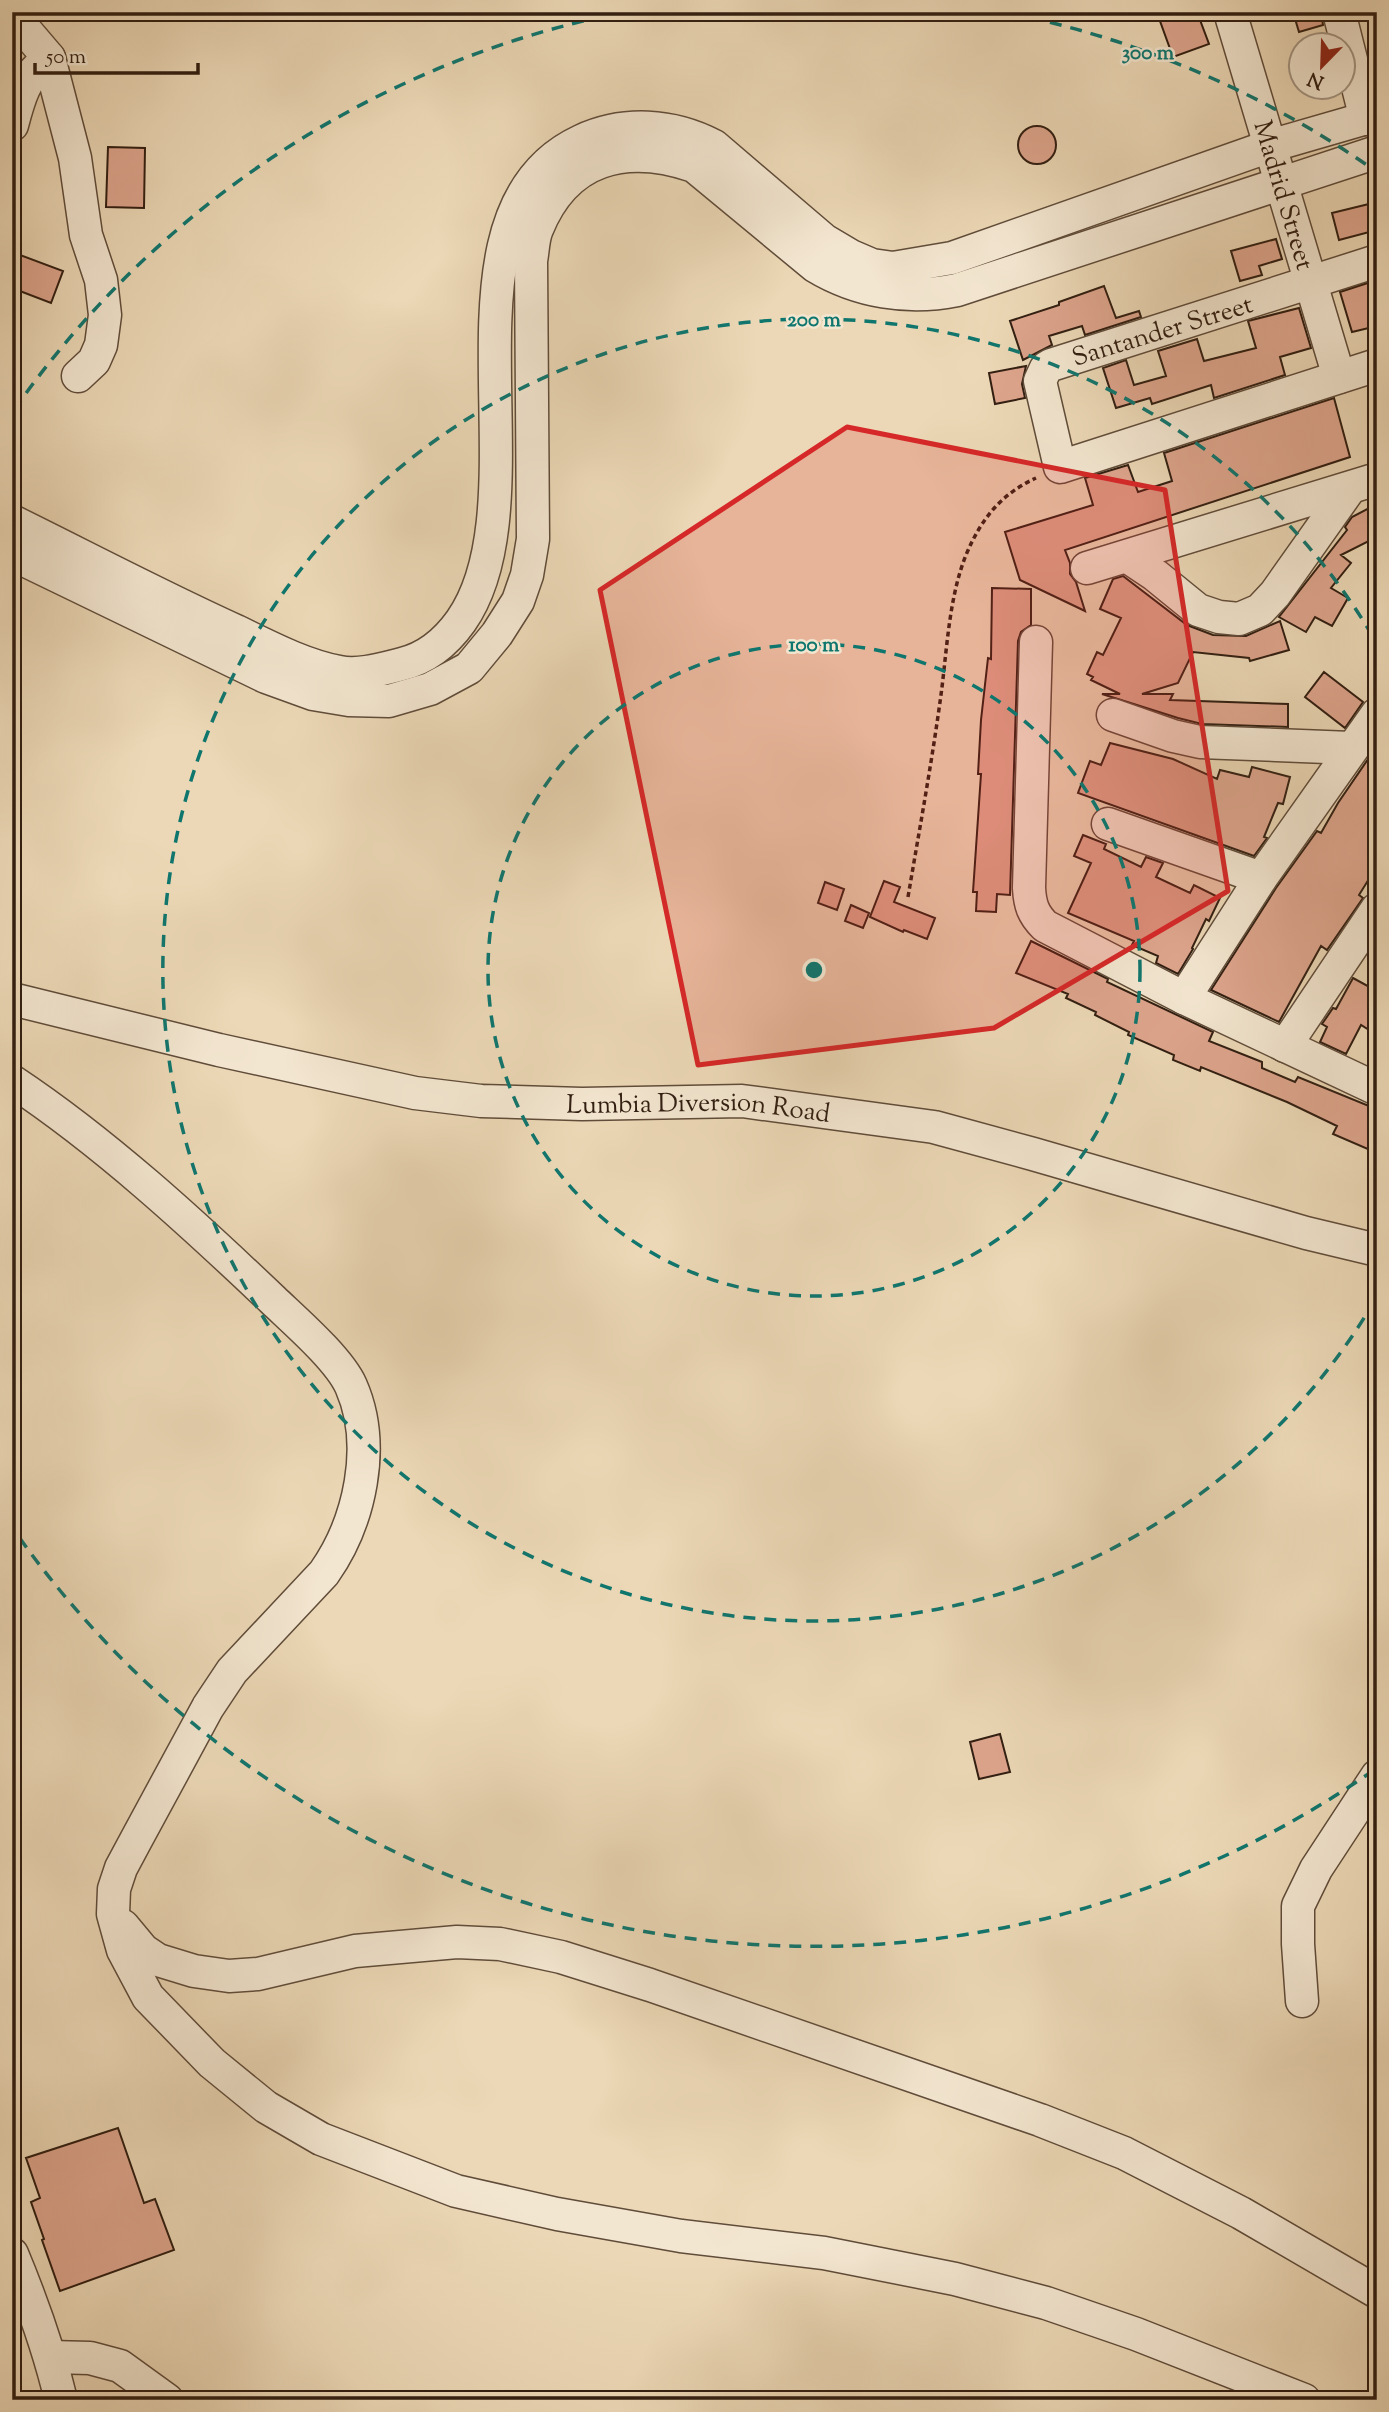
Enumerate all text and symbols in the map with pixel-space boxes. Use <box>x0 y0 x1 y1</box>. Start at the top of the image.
scale bar <box>35 32 198 76</box>
north arrow <box>1288 32 1358 102</box>
text: 300 m <box>1122 39 1175 69</box>
text: 50 m <box>45 43 86 73</box>
text: N <box>1304 64 1329 95</box>
street label: Madrid Street <box>1242 116 1322 275</box>
street label: Santander Street <box>1068 287 1258 377</box>
text: 200 m <box>787 306 842 336</box>
text: 100 m <box>789 631 840 661</box>
centre of rings <box>802 958 826 982</box>
street label: Lumbia Diversion Road <box>566 1085 833 1134</box>

